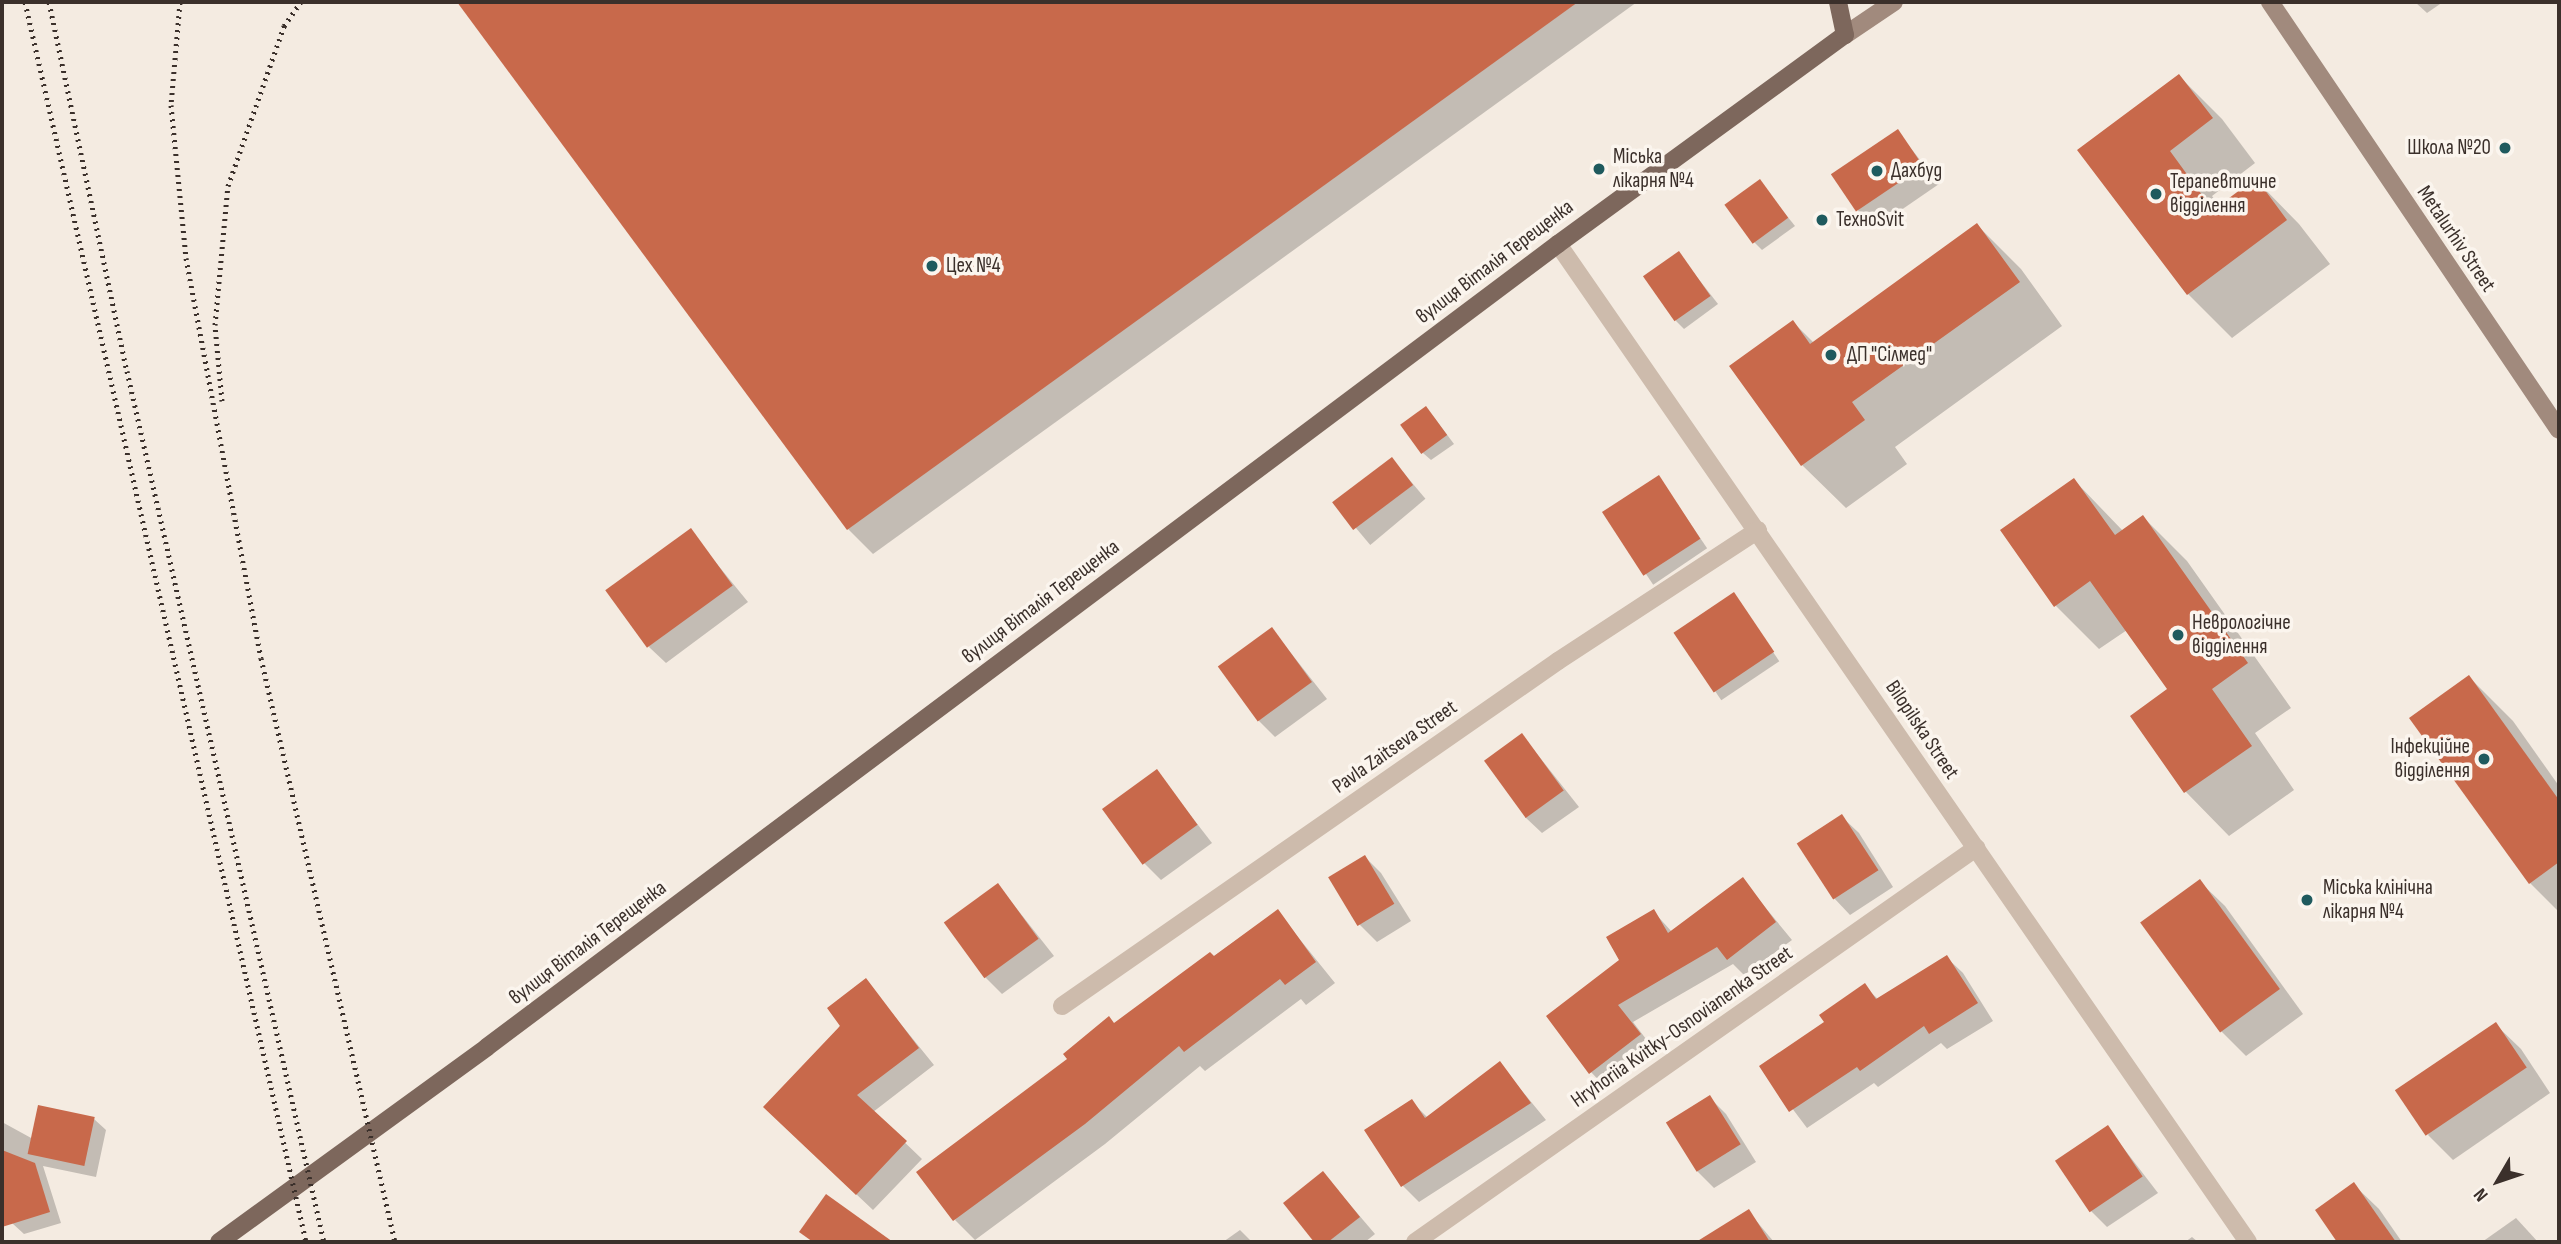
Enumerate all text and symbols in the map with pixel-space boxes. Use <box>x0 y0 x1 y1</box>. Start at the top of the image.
place label: Школа №20 <box>2407 135 2491 161</box>
marker: Школа №20 <box>2497 140 2513 156</box>
place label: Міська лікарня №4 <box>1613 144 1694 194</box>
place label: Дахбуд <box>1891 158 1942 184</box>
marker: Міська лікарня №4 <box>1591 161 1607 177</box>
marker: Дахбуд <box>1869 163 1885 179</box>
place label: Терапевтичне відділення <box>2170 169 2276 219</box>
street label: Metalurhiv Street <box>2411 181 2501 297</box>
marker: Терапевтичне відділення <box>2148 186 2164 202</box>
street label: вулиця Віталія Терещенка <box>1411 195 1579 329</box>
place label: ТехноSvit <box>1836 207 1904 233</box>
marker: ТехноSvit <box>1814 212 1830 228</box>
place label: Цех №4 <box>946 253 1001 279</box>
marker: Цех №4 <box>924 258 940 274</box>
place label: ДП "Сілмед" <box>1847 342 1932 368</box>
marker: ДП "Сілмед" <box>1821 345 1841 365</box>
street label: вулиця Віталія Терещенка <box>957 535 1125 669</box>
place label: Неврологічне відділення <box>2192 610 2291 660</box>
marker: Неврологічне відділення <box>2170 627 2186 643</box>
street label: Bilopilska Street <box>1880 676 1964 784</box>
street label: Pavla Zaitseva Street <box>1328 695 1462 799</box>
place label: Інфекційне відділення <box>2390 734 2470 784</box>
marker: Інфекційне відділення <box>2476 751 2492 767</box>
place label: Міська клінічна лікарня №4 <box>2323 875 2433 925</box>
street label: вулиця Віталія Терещенка <box>504 876 672 1010</box>
marker: Міська клінічна лікарня №4 <box>2297 890 2317 910</box>
street label: Hryhoriia Kvitky-Osnovianenka Street <box>1566 941 1798 1113</box>
north arrow <box>2463 1146 2533 1216</box>
text: N <box>2469 1183 2493 1206</box>

